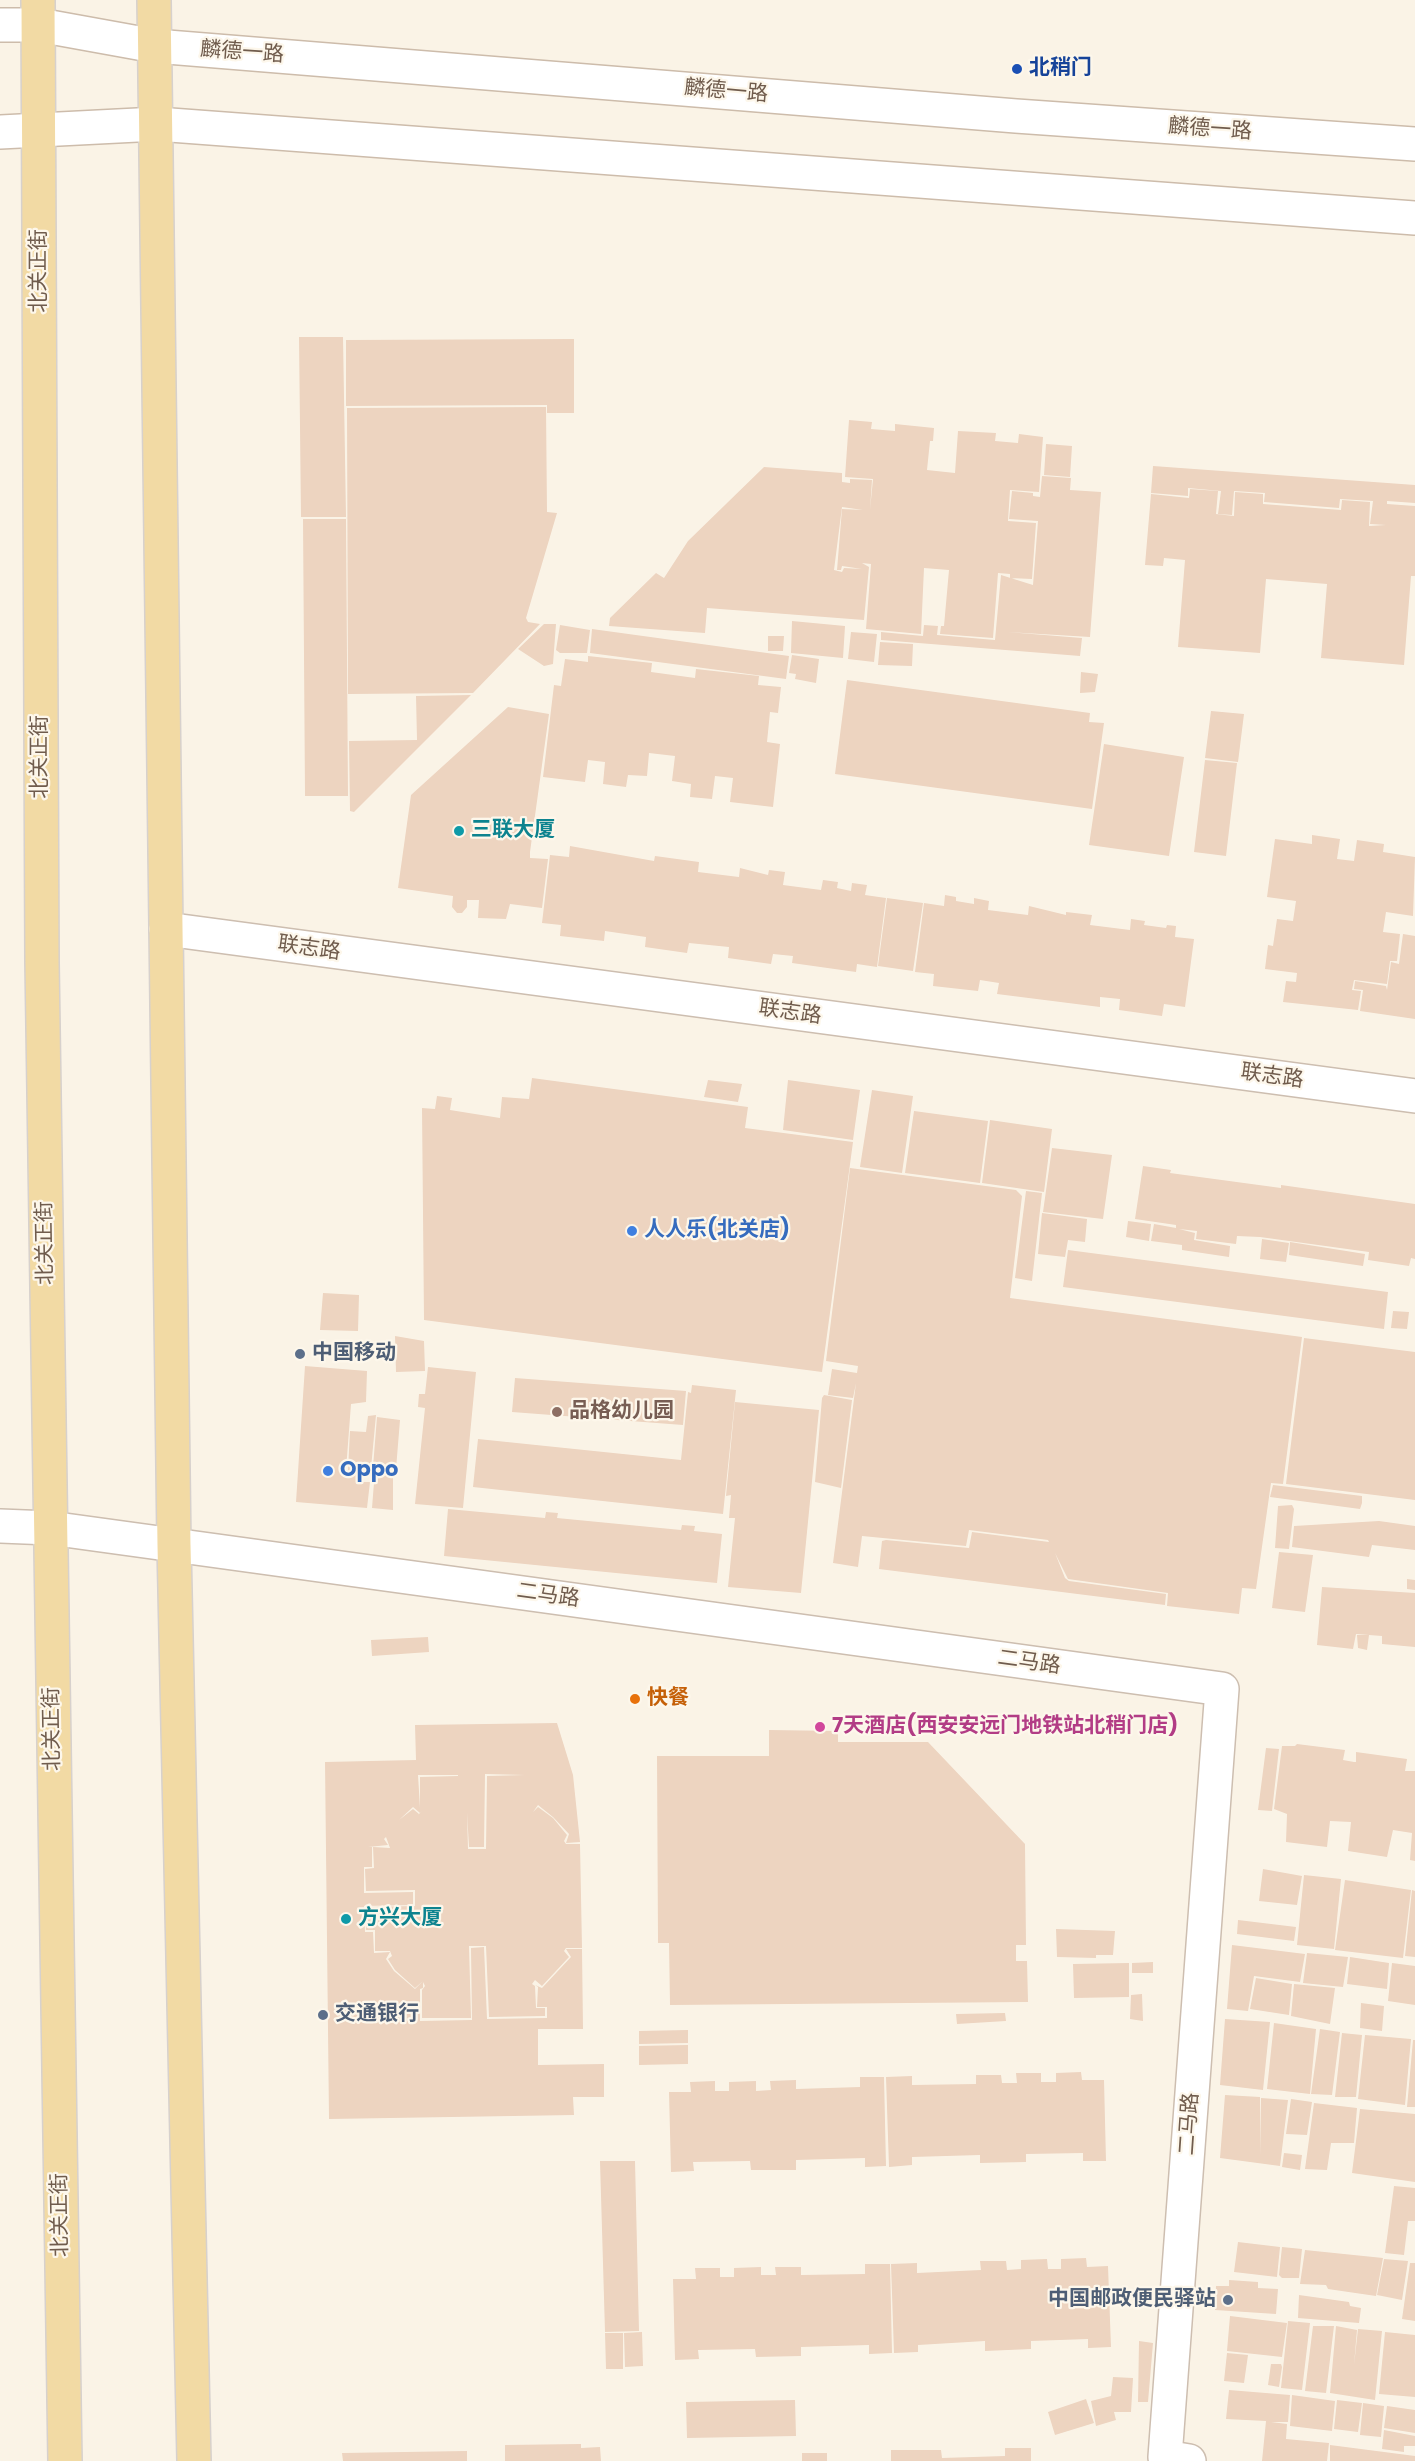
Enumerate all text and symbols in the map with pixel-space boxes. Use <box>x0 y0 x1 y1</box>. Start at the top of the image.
street label: 麟德一路 <box>199 38 285 68</box>
place label: 北稍门 <box>1029 56 1092 82</box>
marker: 北稍门 <box>1010 62 1024 76</box>
street label: 麟德一路 <box>683 76 769 108</box>
street label: 麟德一路 <box>1167 115 1253 145</box>
street label: 北关正街 <box>27 229 53 313</box>
street label: 北关正街 <box>28 715 54 799</box>
place label: 三联大厦 <box>471 818 555 844</box>
marker: 三联大厦 <box>452 824 466 838</box>
street label: 联志路 <box>276 932 342 966</box>
street label: 联志路 <box>757 996 823 1030</box>
street label: 联志路 <box>1239 1060 1305 1094</box>
street label: 北关正街 <box>33 1201 59 1285</box>
place label: 人人乐(北关店) <box>644 1218 790 1244</box>
marker: 人人乐(北关店) <box>625 1224 639 1238</box>
place label: 中国移动 <box>312 1341 396 1367</box>
marker: 中国移动 <box>293 1347 307 1361</box>
place label: 品格幼儿园 <box>569 1399 674 1425</box>
marker: 品格幼儿园 <box>550 1405 564 1419</box>
place label: Oppo <box>340 1458 398 1484</box>
marker: Oppo <box>321 1464 335 1478</box>
street label: 二马路 <box>515 1579 581 1613</box>
street label: 二马路 <box>996 1646 1062 1680</box>
place label: 快餐 <box>647 1686 689 1712</box>
street label: 北关正街 <box>40 1687 66 1771</box>
marker: 快餐 <box>628 1692 642 1706</box>
place label: 7天酒店(西安安远门地铁站北稍门店) <box>832 1714 1178 1740</box>
marker: 7天酒店(西安安远门地铁站北稍门店) <box>813 1720 827 1734</box>
place label: 方兴大厦 <box>358 1906 442 1932</box>
marker: 方兴大厦 <box>339 1912 353 1926</box>
place label: 交通银行 <box>335 2002 419 2028</box>
marker: 交通银行 <box>316 2008 330 2022</box>
street label: 二马路 <box>1175 2092 1205 2156</box>
street label: 北关正街 <box>48 2173 74 2257</box>
place label: 中国邮政便民驿站 <box>1048 2287 1216 2313</box>
marker: 中国邮政便民驿站 <box>1221 2293 1235 2307</box>

